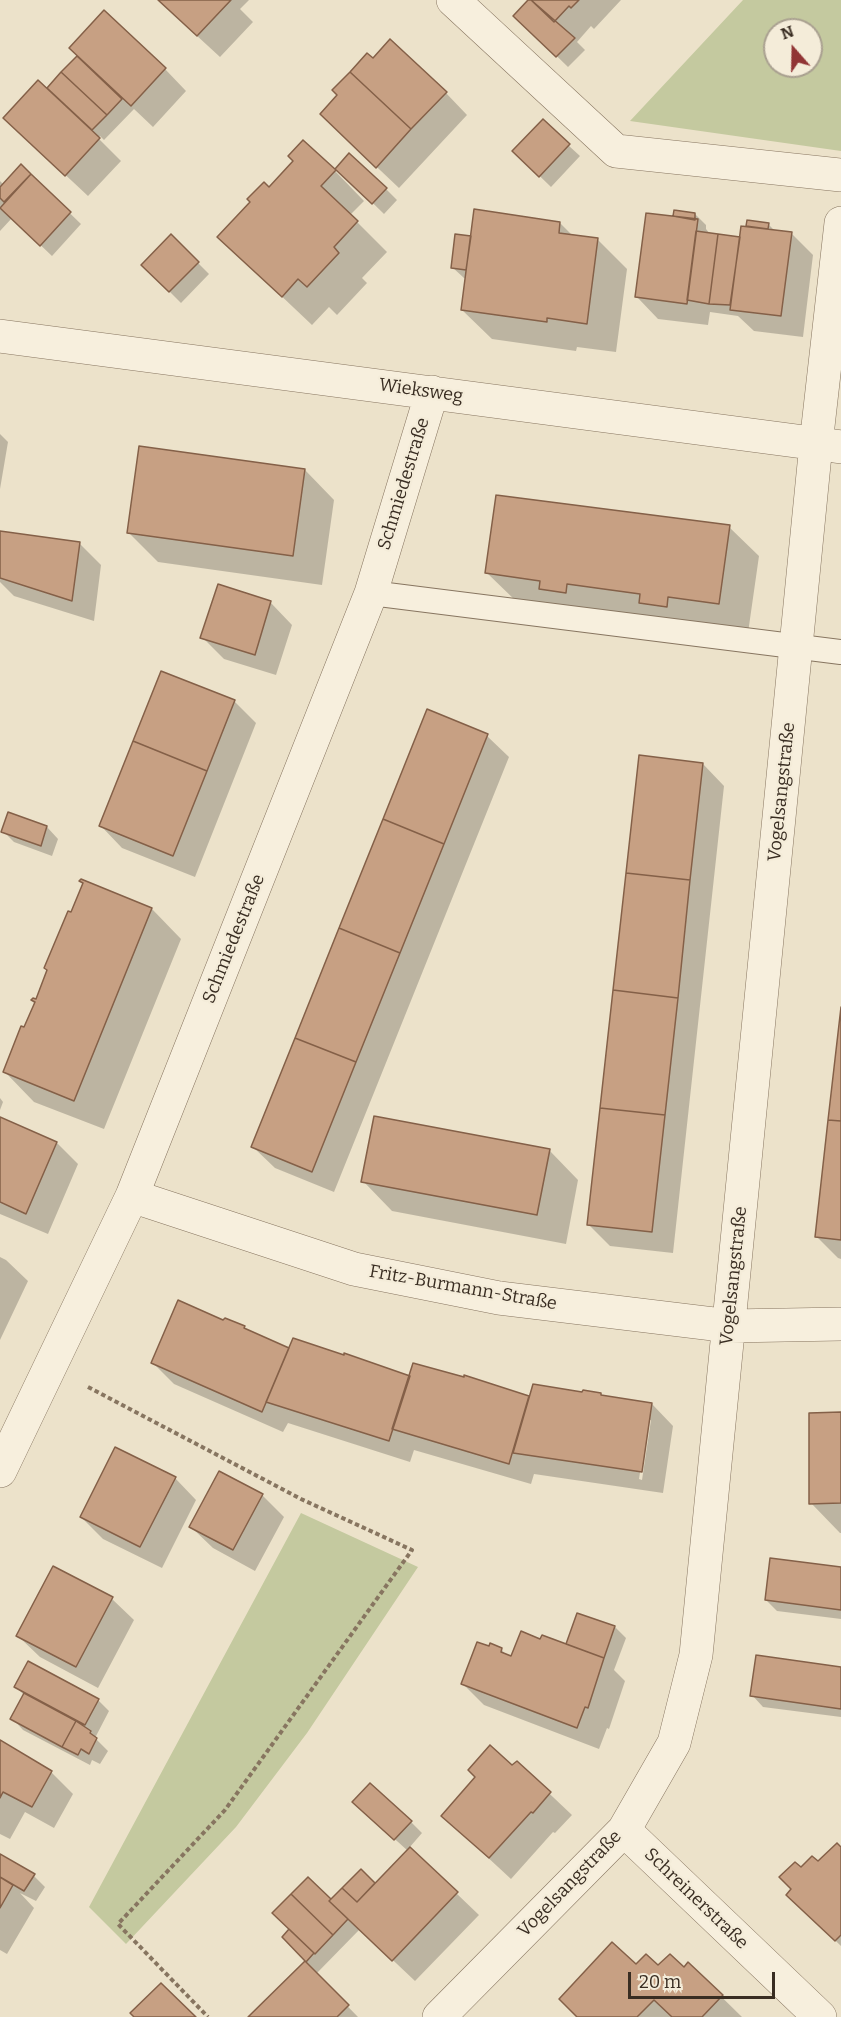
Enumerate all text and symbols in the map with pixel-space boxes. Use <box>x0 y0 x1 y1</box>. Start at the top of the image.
north arrow <box>763 18 823 78</box>
text: N <box>778 21 796 44</box>
street label: Wieksweg <box>378 374 464 408</box>
street label: Schmiedestraße <box>374 415 434 553</box>
street label: Vogelsangstraße <box>764 721 800 863</box>
street label: Schmiedestraße <box>198 871 270 1007</box>
street label: Vogelsangstraße <box>716 1205 752 1347</box>
street label: Fritz-Burmann-Straße <box>367 1261 559 1315</box>
street label: Vogelsangstraße <box>514 1826 626 1942</box>
street label: Schreinerstraße <box>640 1844 752 1954</box>
scale bar <box>631 1960 778 1998</box>
text: 20 m <box>639 1971 681 1993</box>

